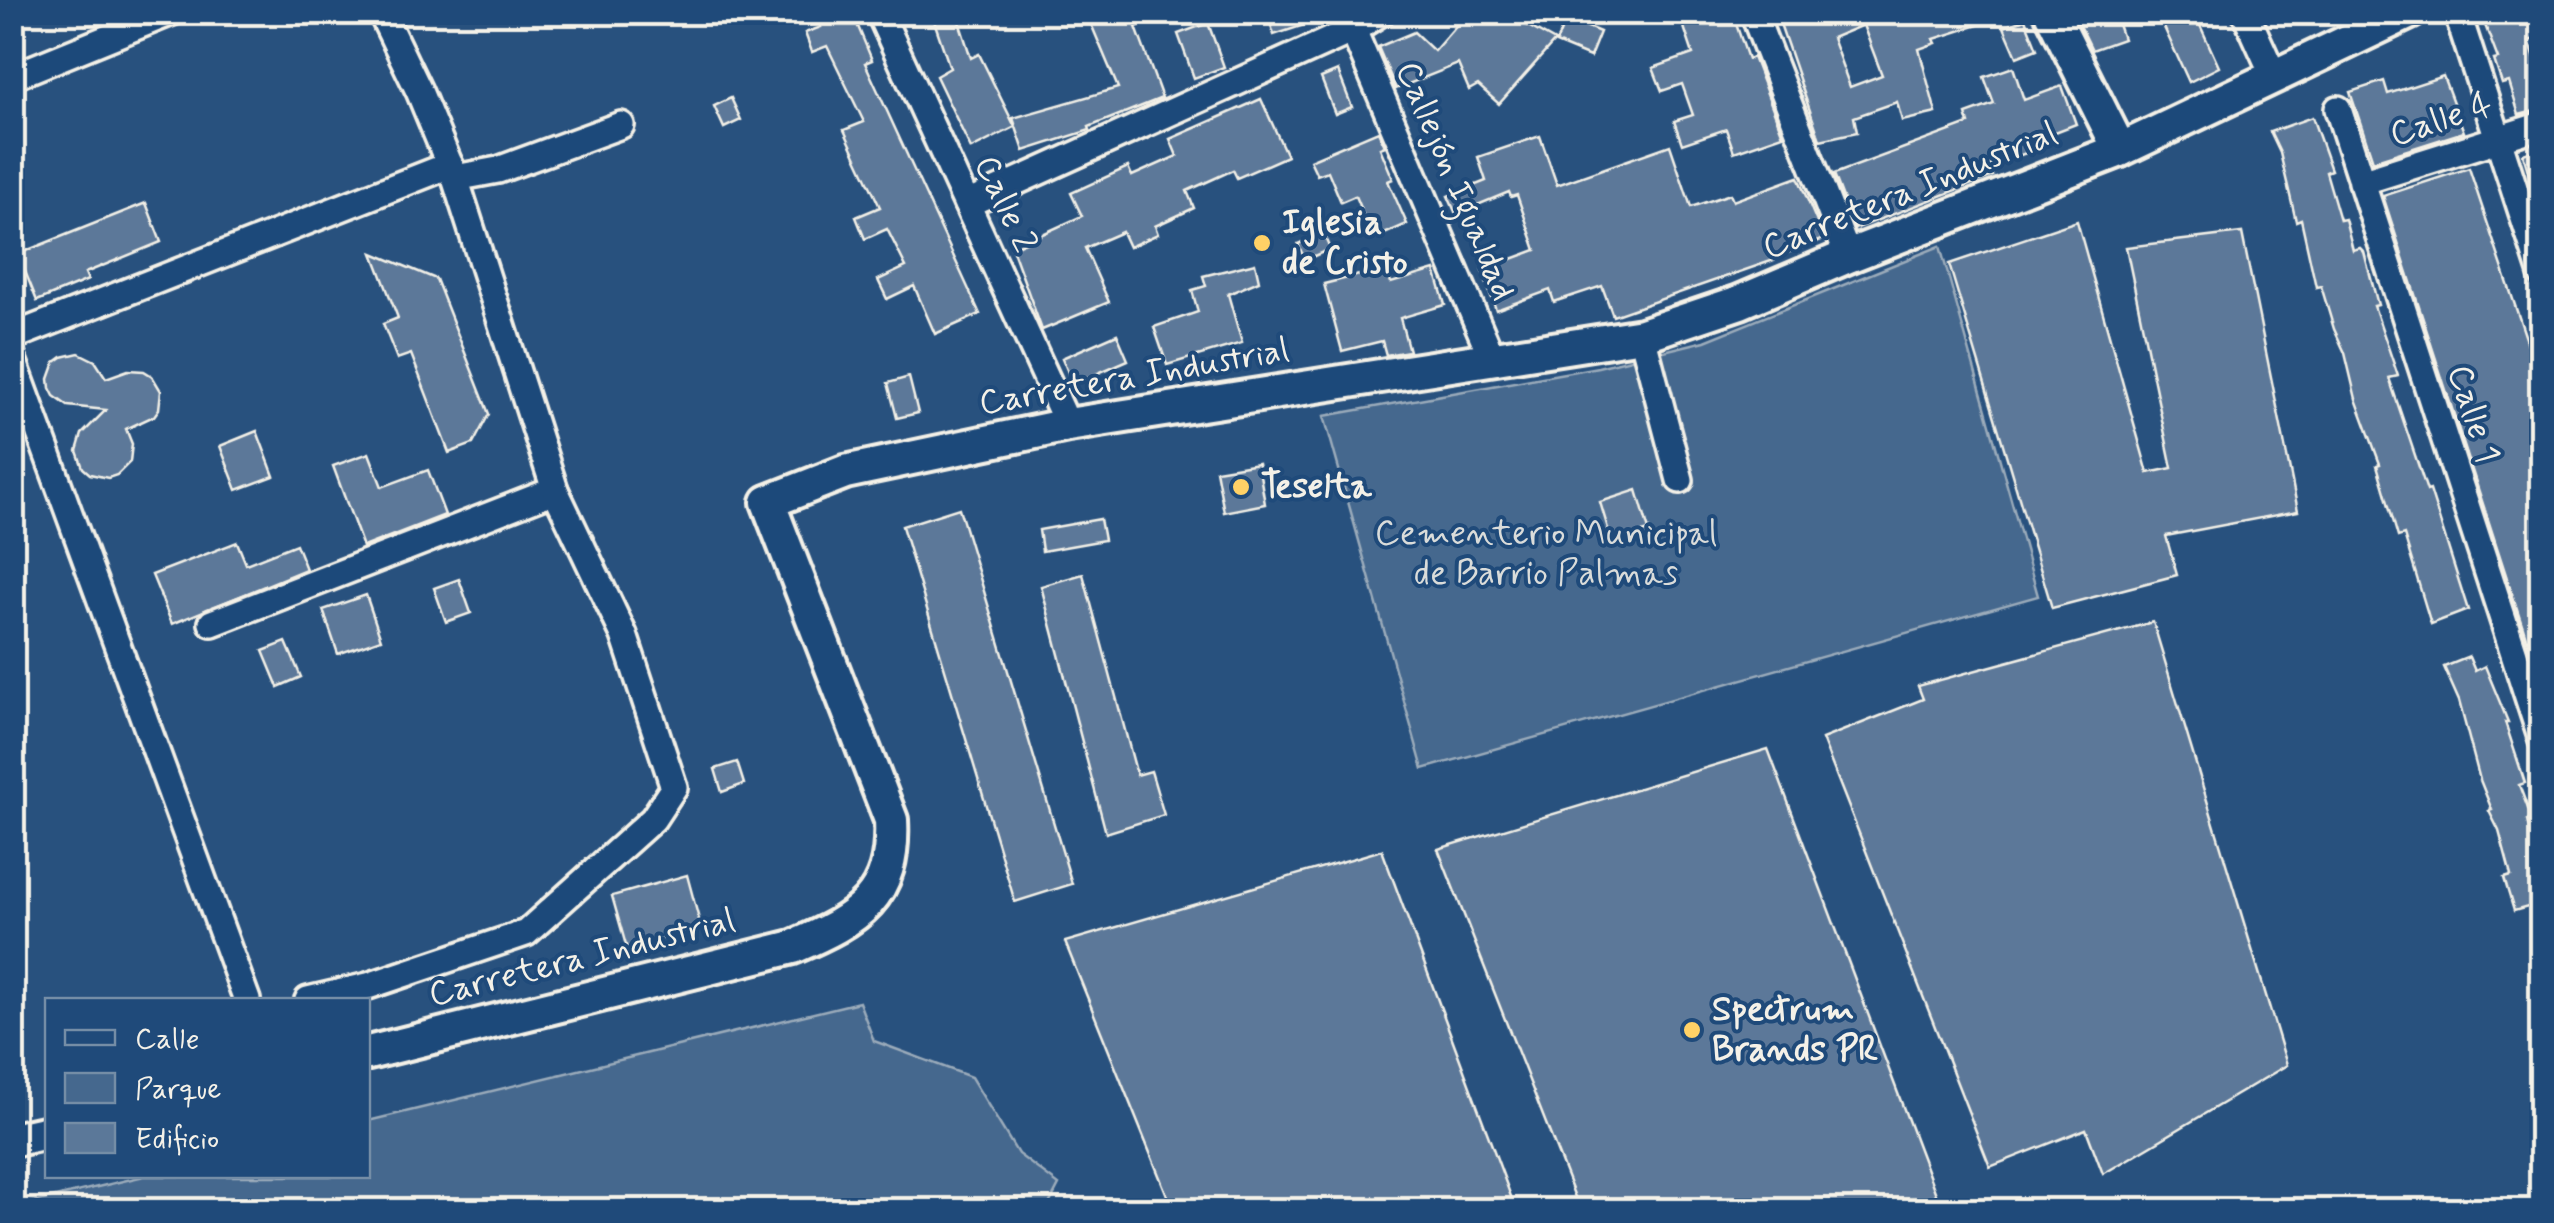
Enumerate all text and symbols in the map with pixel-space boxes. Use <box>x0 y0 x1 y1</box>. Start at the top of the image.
street label: Callejón Igualdad <box>1380 55 1526 309</box>
street label: Calle 4 <box>2384 82 2498 158</box>
street label: Carretera Industrial <box>1756 111 2064 271</box>
street label: Calle 2 <box>963 148 1047 260</box>
place label: Iglesia de Cristo <box>1282 200 1408 286</box>
marker: Iglesia de Cristo <box>1251 232 1273 254</box>
street label: Carretera Industrial <box>975 327 1293 427</box>
street label: Calle 1 <box>2436 359 2510 469</box>
place label: Teselta <box>1261 464 1372 510</box>
marker: Teselta <box>1230 476 1252 498</box>
park label: Cementerio Municipal de Barrio Palmas <box>1375 511 1717 597</box>
street label: Carretera Industrial <box>424 898 740 1018</box>
place label: Spectrum Brands PR <box>1712 987 1879 1073</box>
legend <box>45 998 370 1178</box>
marker: Spectrum Brands PR <box>1681 1019 1703 1041</box>
text: Calle <box>135 1020 200 1059</box>
text: Parque <box>135 1070 221 1109</box>
text: Edificio <box>135 1120 219 1159</box>

